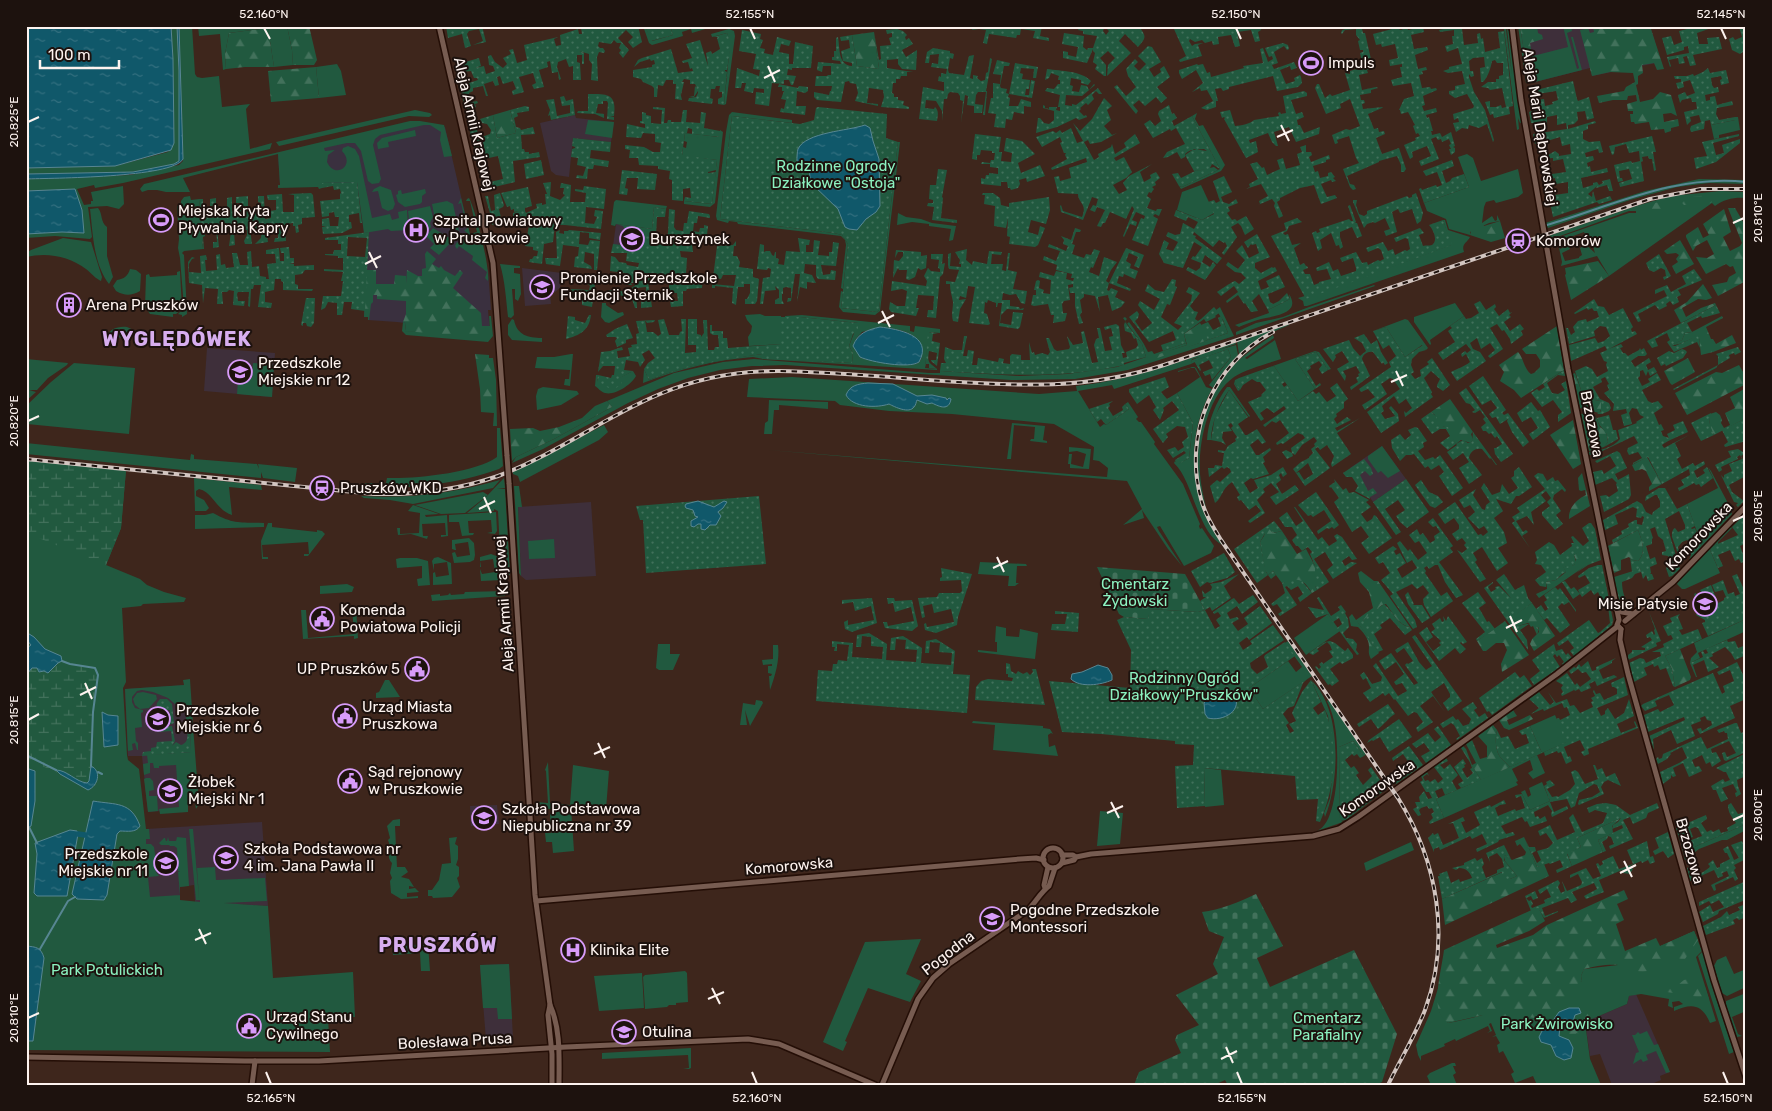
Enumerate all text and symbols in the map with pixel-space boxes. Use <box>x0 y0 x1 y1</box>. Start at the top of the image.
text: 52.160°N <box>239 7 289 21</box>
text: 52.155°N <box>726 7 774 21</box>
text: 52.150°N <box>1211 7 1261 21</box>
text: 52.145°N <box>1696 7 1746 21</box>
scale bar <box>40 38 119 70</box>
text: 100 m <box>48 46 90 64</box>
street label: Aleja Marii Dąbrowskiej <box>1519 47 1561 207</box>
sports icon: Impuls <box>1298 50 1324 76</box>
place label: Impuls <box>1328 54 1375 72</box>
street label: Aleja Armii Krajowej <box>450 55 498 193</box>
text: 20.825°E <box>7 96 21 148</box>
park label: Rodzinne Ogrody Działkowe "Ostoja" <box>772 157 900 192</box>
text: 20.810°E <box>1751 193 1765 243</box>
place label: Miejska Kryta Pływalnia Kapry <box>178 202 289 237</box>
sports icon: Miejska Kryta Pływalnia Kapry <box>148 207 174 233</box>
place label: Szpital Powiatowy w Pruszkowie <box>434 212 561 247</box>
hospital icon: Szpital Powiatowy w Pruszkowie <box>403 217 429 243</box>
school or university icon: Bursztynek <box>619 226 645 252</box>
station icon: Komorów <box>1505 228 1531 254</box>
place label: Bursztynek <box>650 230 730 248</box>
place label: Komorów <box>1536 232 1601 250</box>
place label: Promienie Przedszkole Fundacji Sternik <box>560 269 717 304</box>
school or university icon: Promienie Przedszkole Fundacji Sternik <box>529 274 555 300</box>
building icon: Arena Pruszków <box>56 292 82 318</box>
place label: Arena Pruszków <box>86 296 199 314</box>
district label: WYGLĘDÓWEK <box>102 327 252 351</box>
place label: Przedszkole Miejskie nr 12 <box>258 354 350 389</box>
school or university icon: Przedszkole Miejskie nr 12 <box>227 359 253 385</box>
street label: Brzozowa <box>1577 389 1607 459</box>
text: 20.820°E <box>7 395 21 447</box>
station icon: Pruszków WKD <box>309 475 335 501</box>
place label: Pruszków WKD <box>340 479 442 497</box>
text: 20.805°E <box>1751 490 1765 542</box>
street label: Komorowska <box>1662 498 1736 574</box>
street label: Aleja Armii Krajowej <box>490 535 518 673</box>
park label: Cmentarz Żydowski <box>1101 575 1169 610</box>
school or university icon: Misie Patysie <box>1692 591 1718 617</box>
place label: Misie Patysie <box>1598 595 1688 613</box>
place label: Komenda Powiatowa Policji <box>340 601 461 636</box>
public building icon: Komenda Powiatowa Policji <box>309 606 335 632</box>
public building icon: UP Pruszków 5 <box>404 656 430 682</box>
place label: UP Pruszków 5 <box>297 660 400 678</box>
park label: Rodzinny Ogród Działkowy"Pruszków" <box>1110 669 1258 704</box>
text: 20.815°E <box>7 695 21 745</box>
place label: Urząd Miasta Pruszkowa <box>362 698 452 733</box>
place label: Przedszkole Miejskie nr 6 <box>176 701 262 736</box>
public building icon: Urząd Miasta Pruszkowa <box>332 703 358 729</box>
school or university icon: Przedszkole Miejskie nr 6 <box>145 706 171 732</box>
street label: Komorowska <box>1336 755 1418 821</box>
place label: Sąd rejonowy w Pruszkowie <box>368 763 463 798</box>
public building icon: Sąd rejonowy w Pruszkowie <box>337 768 363 794</box>
place label: Żłobek Miejski Nr 1 <box>188 773 264 808</box>
school or university icon: Żłobek Miejski Nr 1 <box>157 778 183 804</box>
text: 20.800°E <box>1751 789 1765 841</box>
place label: Szkoła Podstawowa Niepubliczna nr 39 <box>502 800 640 835</box>
school or university icon: Szkoła Podstawowa Niepubliczna nr 39 <box>471 805 497 831</box>
street label: Brzozowa <box>1672 816 1708 886</box>
place label: Szkoła Podstawowa nr 4 im. Jana Pawła II <box>244 840 401 875</box>
place label: Przedszkole Miejskie nr 11 <box>58 845 148 880</box>
school or university icon: Szkoła Podstawowa nr 4 im. Jana Pawła II <box>213 845 239 871</box>
school or university icon: Przedszkole Miejskie nr 11 <box>153 850 179 876</box>
street label: Komorowska <box>744 853 834 879</box>
place label: Pogodne Przedszkole Montessori <box>1010 901 1159 936</box>
school or university icon: Pogodne Przedszkole Montessori <box>979 906 1005 932</box>
street label: Pogodna <box>918 927 978 979</box>
district label: PRUSZKÓW <box>378 933 498 957</box>
hospital icon: Klinika Elite <box>560 937 586 963</box>
place label: Klinika Elite <box>590 941 669 959</box>
park label: Park Potulickich <box>51 961 163 979</box>
text: 20.810°E <box>7 993 21 1043</box>
place label: Urząd Stanu Cywilnego <box>266 1008 352 1043</box>
park label: Cmentarz Parafialny <box>1293 1009 1361 1044</box>
public building icon: Urząd Stanu Cywilnego <box>236 1013 262 1039</box>
park label: Park Żwirowisko <box>1501 1015 1613 1033</box>
school or university icon: Otulina <box>611 1019 637 1045</box>
place label: Otulina <box>642 1023 692 1041</box>
street label: Bolesława Prusa <box>397 1029 513 1053</box>
text: 52.165°N <box>247 1091 295 1105</box>
text: 52.160°N <box>732 1091 782 1105</box>
text: 52.155°N <box>1218 1091 1266 1105</box>
text: 52.150°N <box>1703 1091 1753 1105</box>

